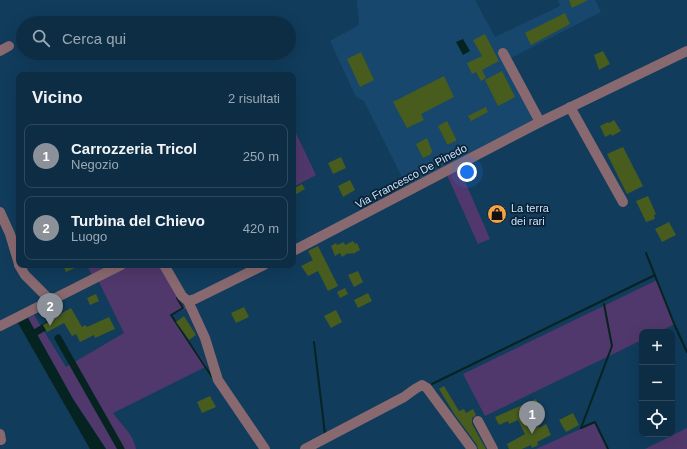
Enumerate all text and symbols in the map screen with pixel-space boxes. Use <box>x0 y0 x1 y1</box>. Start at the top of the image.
search box <box>16 16 296 60</box>
icon: search <box>30 27 52 49</box>
text: Cerca qui <box>62 30 126 47</box>
text: Vicino <box>32 88 83 107</box>
text: 2 risultati <box>228 91 280 106</box>
text: Carrozzeria Tricol <box>71 140 197 157</box>
street label: Via Francesco De Pinedo <box>353 141 469 211</box>
text: 1 <box>42 149 50 164</box>
text: 250 m <box>243 149 279 164</box>
text: Negozio <box>71 157 119 172</box>
your location <box>457 162 477 182</box>
place label: La terra dei rari <box>511 202 550 227</box>
shop icon: La terra dei rari <box>486 203 508 225</box>
text: Turbina del Chievo <box>71 212 205 229</box>
text: 2 <box>42 221 50 236</box>
text: 420 m <box>243 221 279 236</box>
text: Luogo <box>71 229 107 244</box>
pin: 2 <box>37 293 63 326</box>
map controls <box>639 329 675 437</box>
button: + <box>639 329 675 365</box>
button: − <box>639 365 675 401</box>
pin: 1 <box>519 401 545 434</box>
button: locate <box>639 401 675 437</box>

